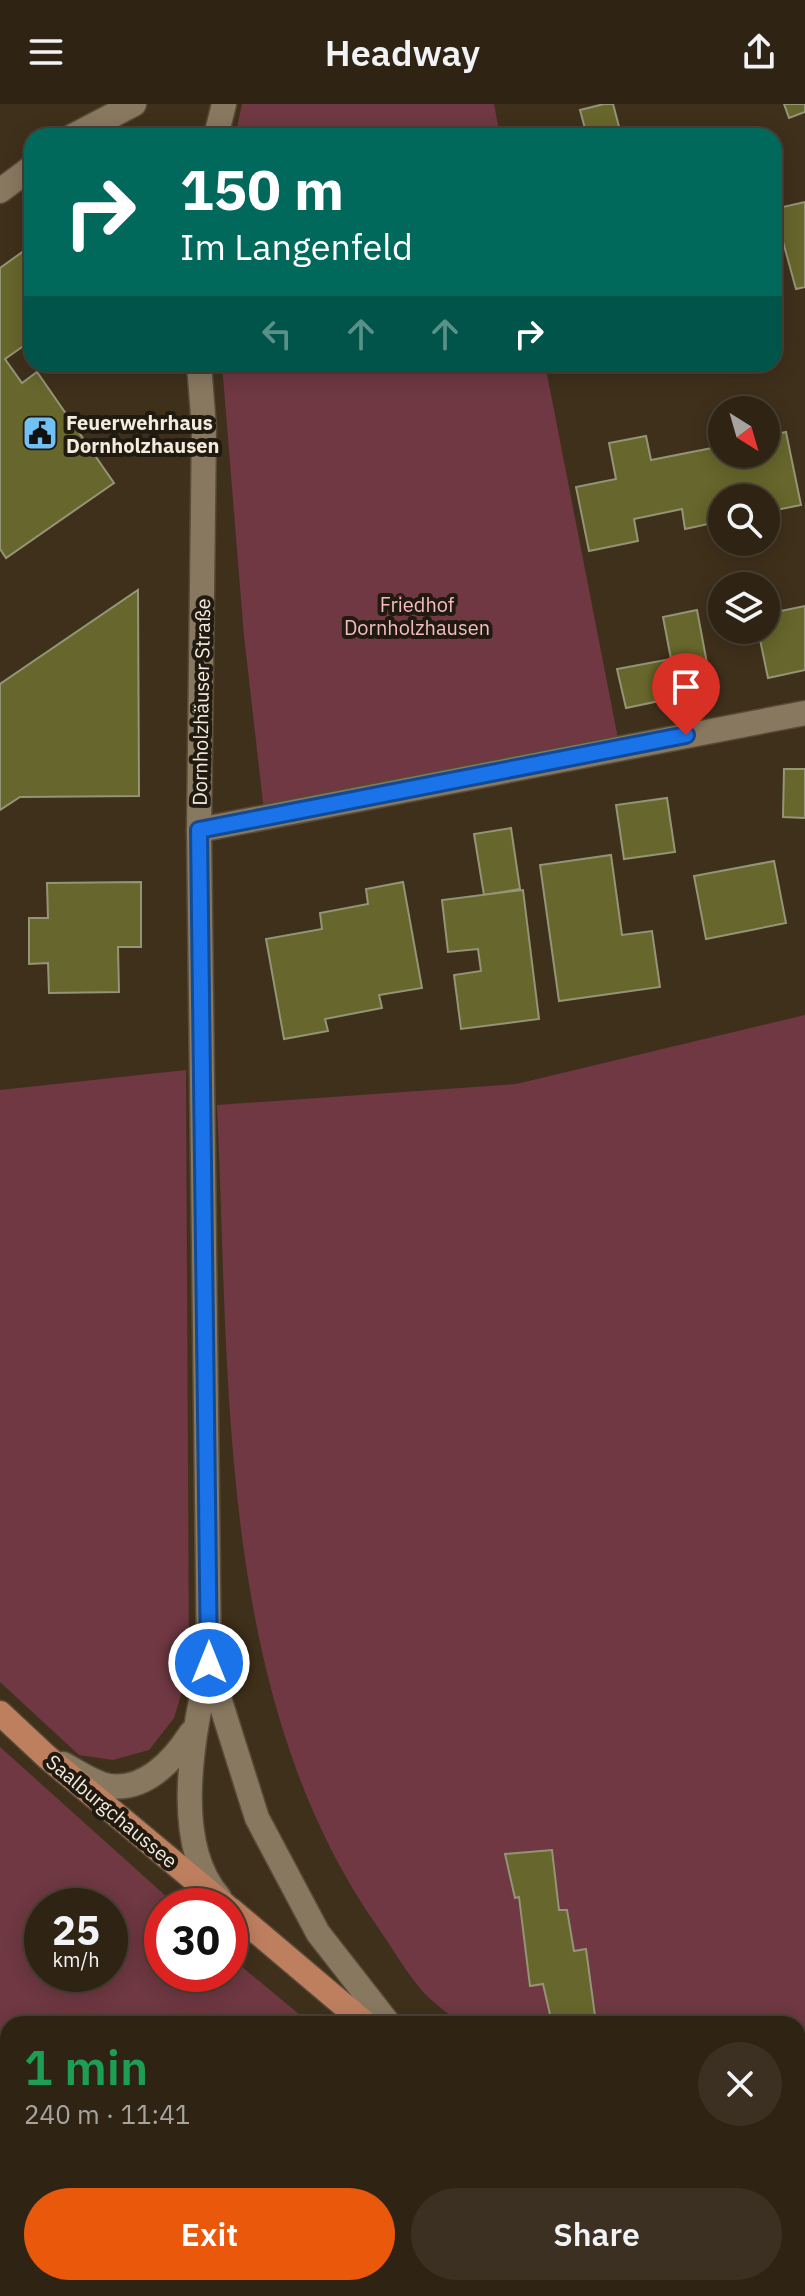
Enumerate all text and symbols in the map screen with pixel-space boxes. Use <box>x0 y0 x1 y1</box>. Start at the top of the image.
text: Headway <box>325 29 480 76</box>
icon: menu <box>24 30 68 74</box>
icon: share <box>737 30 781 74</box>
text: 150 m <box>180 153 344 225</box>
icon: right <box>48 160 152 264</box>
text: Im Langenfeld <box>180 223 413 270</box>
icon: left <box>255 312 299 356</box>
icon: ahead <box>339 312 383 356</box>
icon: ahead <box>423 312 467 356</box>
icon: right <box>507 312 551 356</box>
north arrow <box>708 396 780 468</box>
map controls <box>708 396 780 644</box>
place label: Feuerwehrhaus Dornholzhausen <box>66 409 219 459</box>
public building icon: Feuerwehrhaus Dornholzhausen <box>21 414 59 452</box>
button: search <box>708 484 780 556</box>
button: layers <box>708 572 780 644</box>
park label: Friedhof Dornholzhausen <box>344 591 490 641</box>
street label: Dornholzhäuser Straße <box>186 598 216 806</box>
pin <box>652 653 720 735</box>
icon: arrive <box>664 665 708 709</box>
position arrow <box>167 1621 251 1705</box>
street label: Saalburgchaussee <box>41 1748 183 1874</box>
speed limit sign: 30 <box>144 1888 248 1992</box>
text: 25 <box>52 1904 100 1956</box>
text: km/h <box>52 1946 100 1973</box>
text: 1 min <box>24 2036 148 2098</box>
button: close <box>698 2042 782 2126</box>
text: 240 m · 11:41 <box>24 2097 190 2131</box>
button: Exit <box>24 2188 395 2280</box>
button: Share <box>411 2188 782 2280</box>

